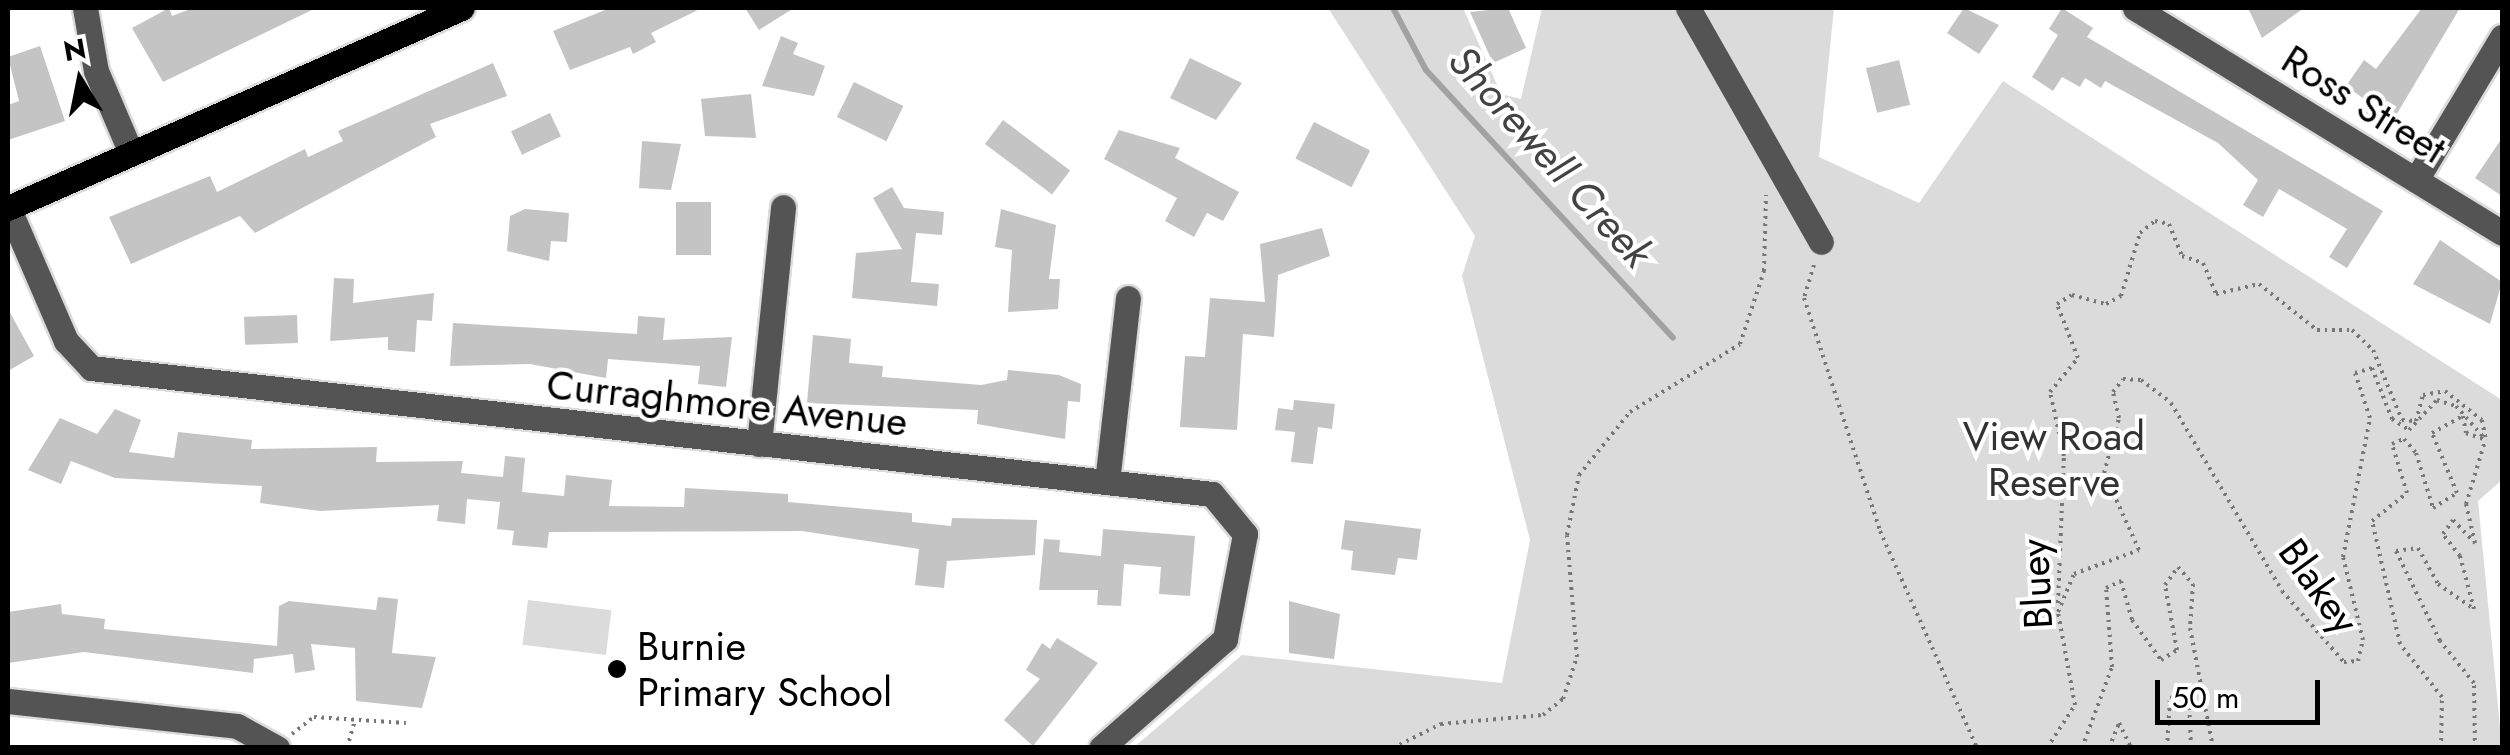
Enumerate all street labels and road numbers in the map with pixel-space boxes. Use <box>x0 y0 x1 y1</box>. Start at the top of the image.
street label: Ross Street <box>2273 35 2455 173</box>
street label: Curraghmore Avenue <box>544 360 910 446</box>
street label: Blakey <box>2269 529 2369 643</box>
street label: Bluey <box>2010 538 2062 630</box>

